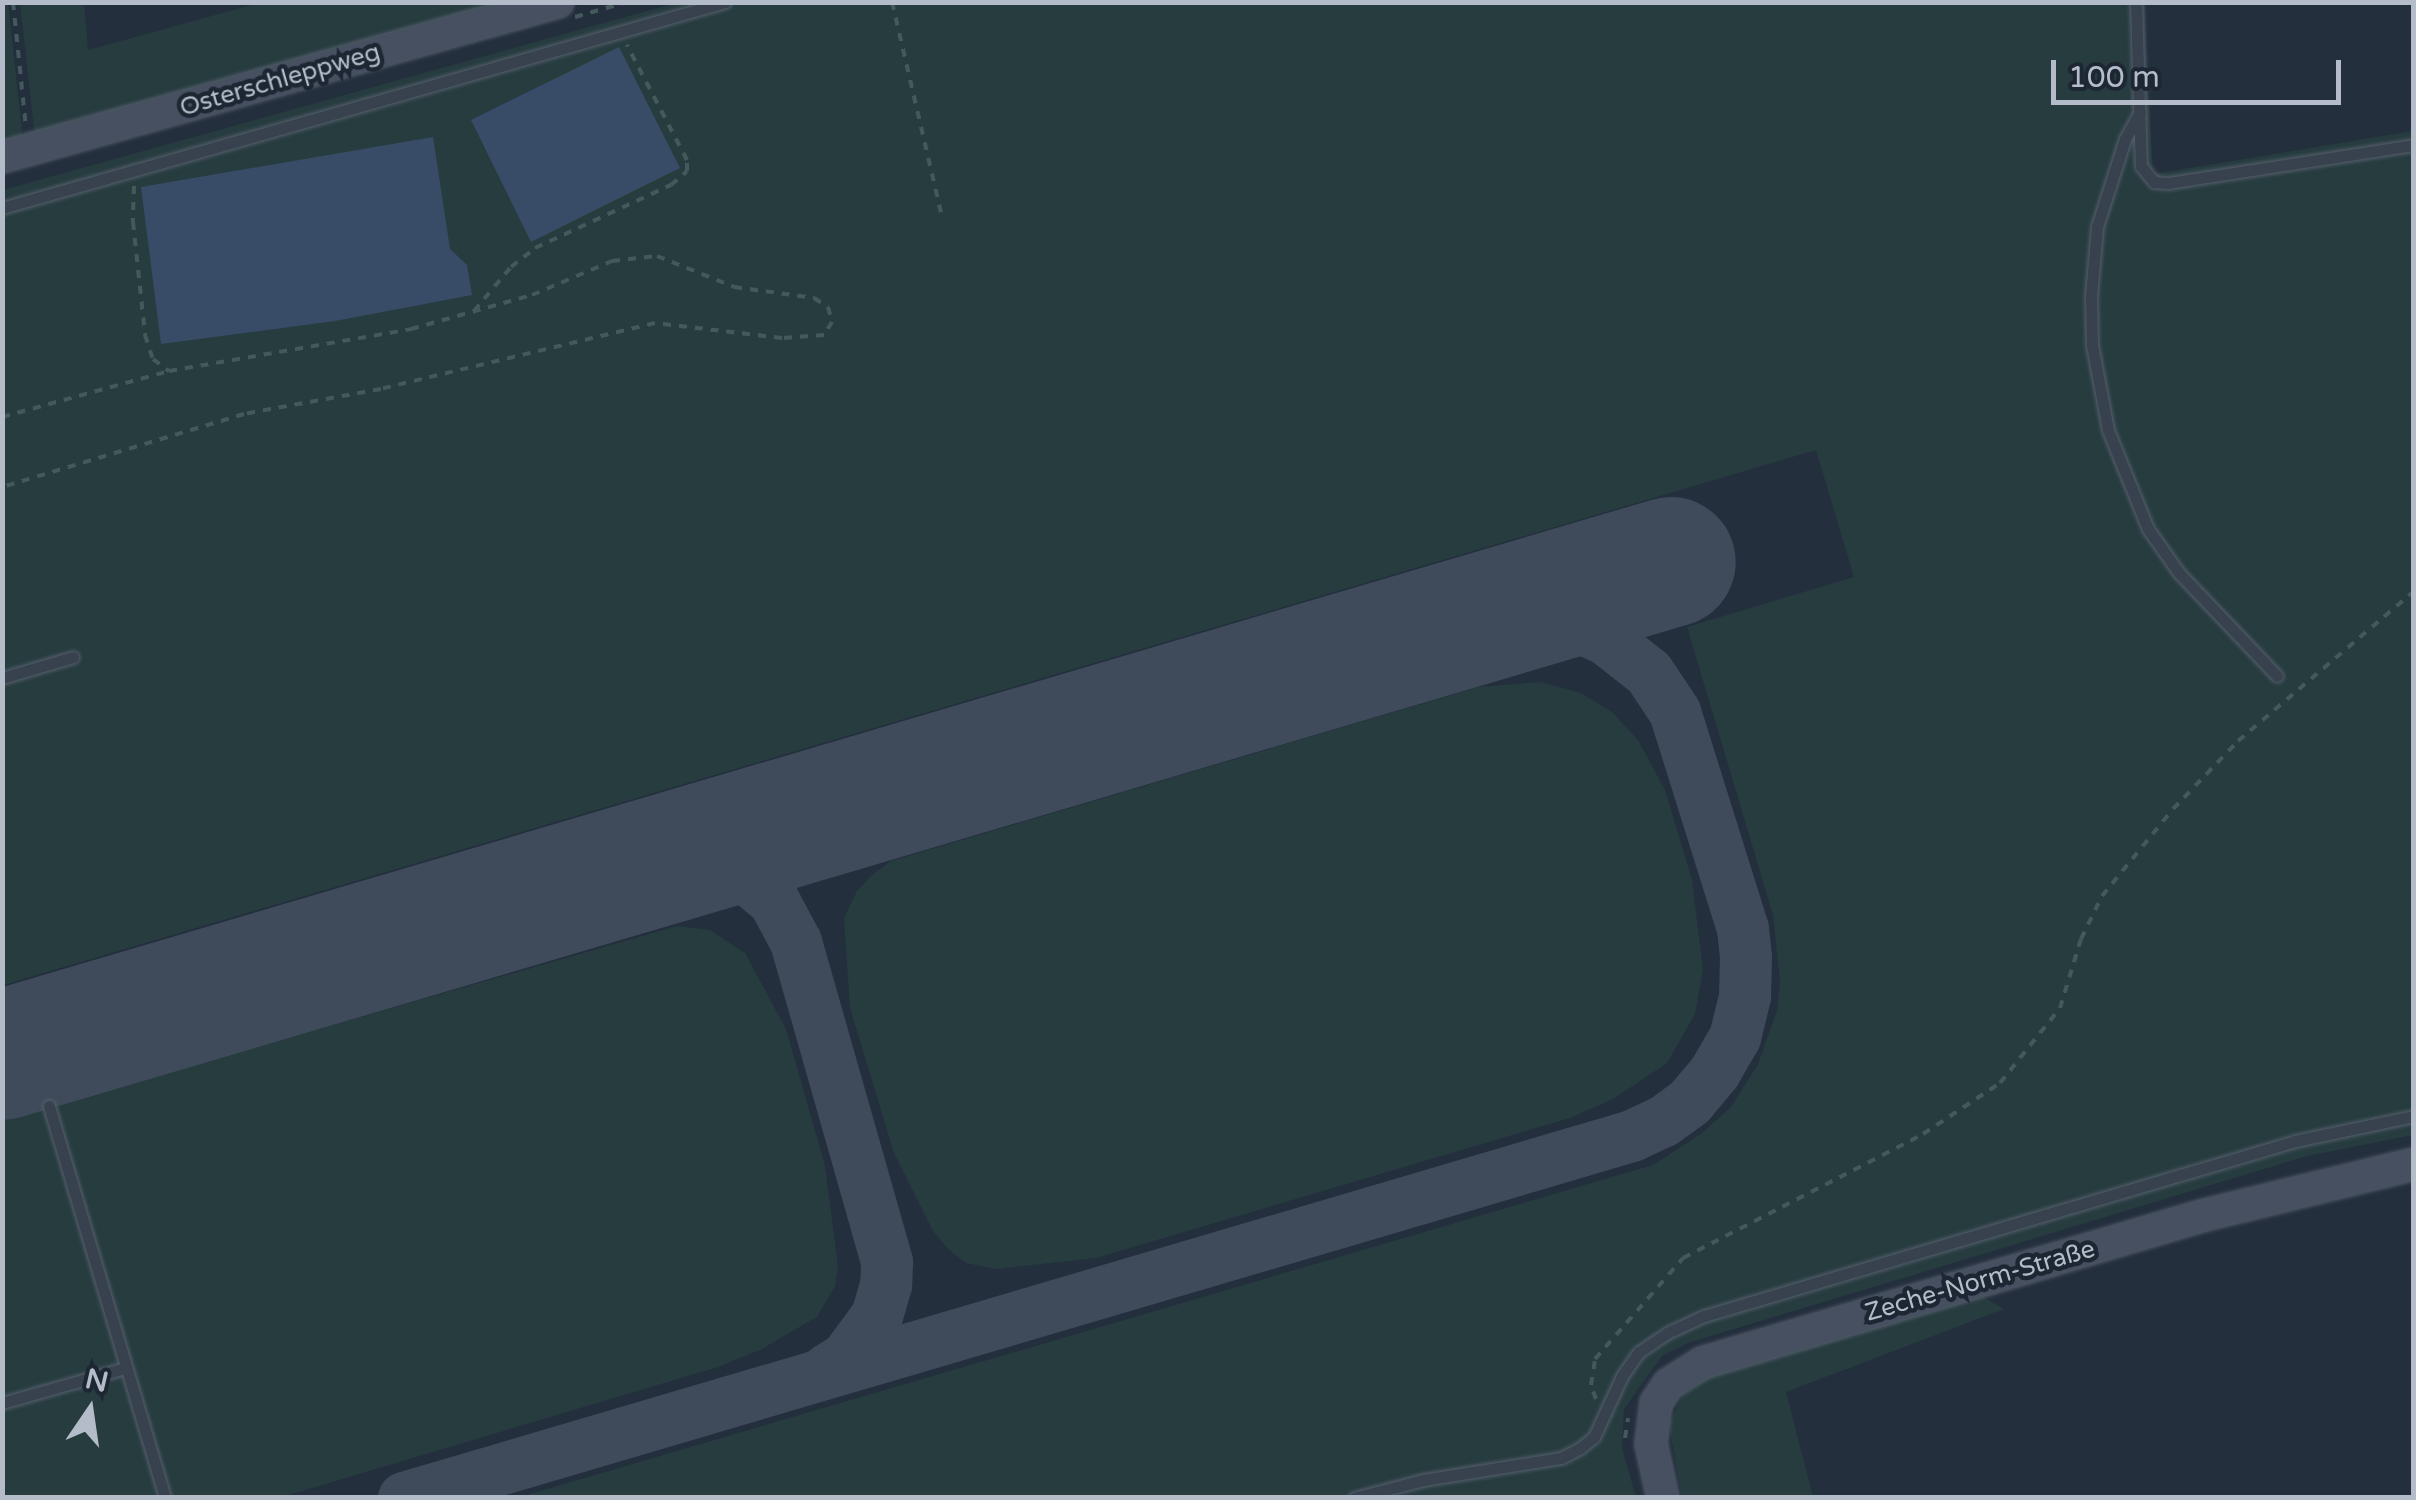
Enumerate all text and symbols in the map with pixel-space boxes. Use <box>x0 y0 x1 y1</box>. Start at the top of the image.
street label: Osterschleppweg <box>176 37 384 123</box>
scale bar <box>2056 40 2346 102</box>
text: 100 m <box>2068 59 2160 96</box>
street label: Zeche-Norm-Straße <box>1862 1234 2098 1328</box>
north arrow <box>40 1360 140 1460</box>
text: N <box>82 1362 112 1400</box>

